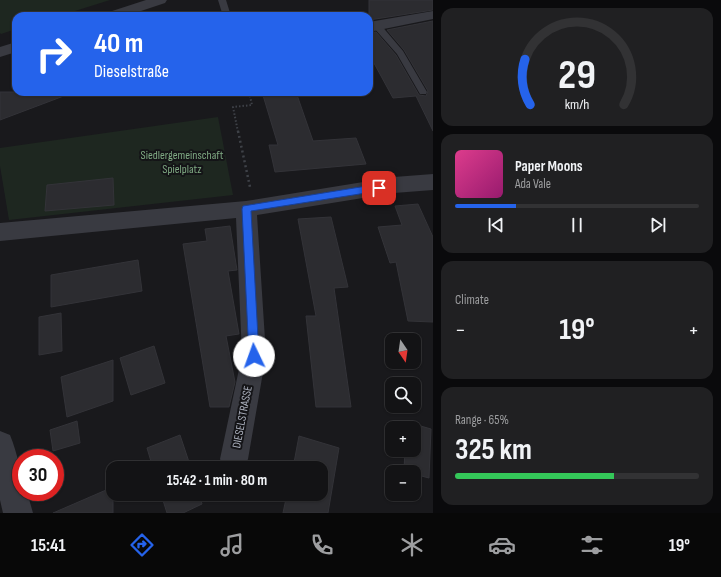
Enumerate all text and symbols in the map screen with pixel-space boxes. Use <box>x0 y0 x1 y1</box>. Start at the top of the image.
text: 40 m <box>94 27 143 60</box>
icon: right <box>28 28 80 80</box>
text: 29 <box>558 51 596 100</box>
text: Dieselstraße <box>94 61 169 82</box>
text: km/h <box>565 96 589 113</box>
park label: Siedlergemeinschaft Spielplatz <box>141 148 224 177</box>
text: Paper Moons <box>515 157 583 176</box>
pin <box>362 171 396 205</box>
text: Ada Vale <box>515 176 551 192</box>
icon: arrive <box>368 177 390 199</box>
icon: previous <box>485 214 507 236</box>
icon: pause <box>566 214 588 236</box>
icon: next <box>647 214 669 236</box>
text: Climate <box>455 292 489 308</box>
text: 19° <box>559 312 595 348</box>
text: − <box>455 317 466 344</box>
text: + <box>688 317 699 344</box>
north arrow <box>385 333 421 369</box>
map controls <box>385 333 421 501</box>
position arrow <box>233 335 275 377</box>
button: search <box>385 377 421 413</box>
street label: DIESELSTRASSE <box>229 385 256 450</box>
text: Range · 65% <box>455 412 509 428</box>
button: + <box>385 421 421 457</box>
text: 325 km <box>455 432 532 468</box>
speed limit sign: 30 <box>12 449 64 501</box>
button: − <box>385 465 421 501</box>
text: 15:42 · 1 min · 80 m <box>167 471 267 490</box>
icon: directions <box>128 531 156 559</box>
icon: music <box>218 531 246 559</box>
icon: phone <box>308 531 336 559</box>
icon: climate <box>398 531 426 559</box>
icon: car <box>488 531 516 559</box>
icon: filters <box>578 531 606 559</box>
text: 15:41 <box>31 535 66 556</box>
text: 19° <box>669 535 690 556</box>

